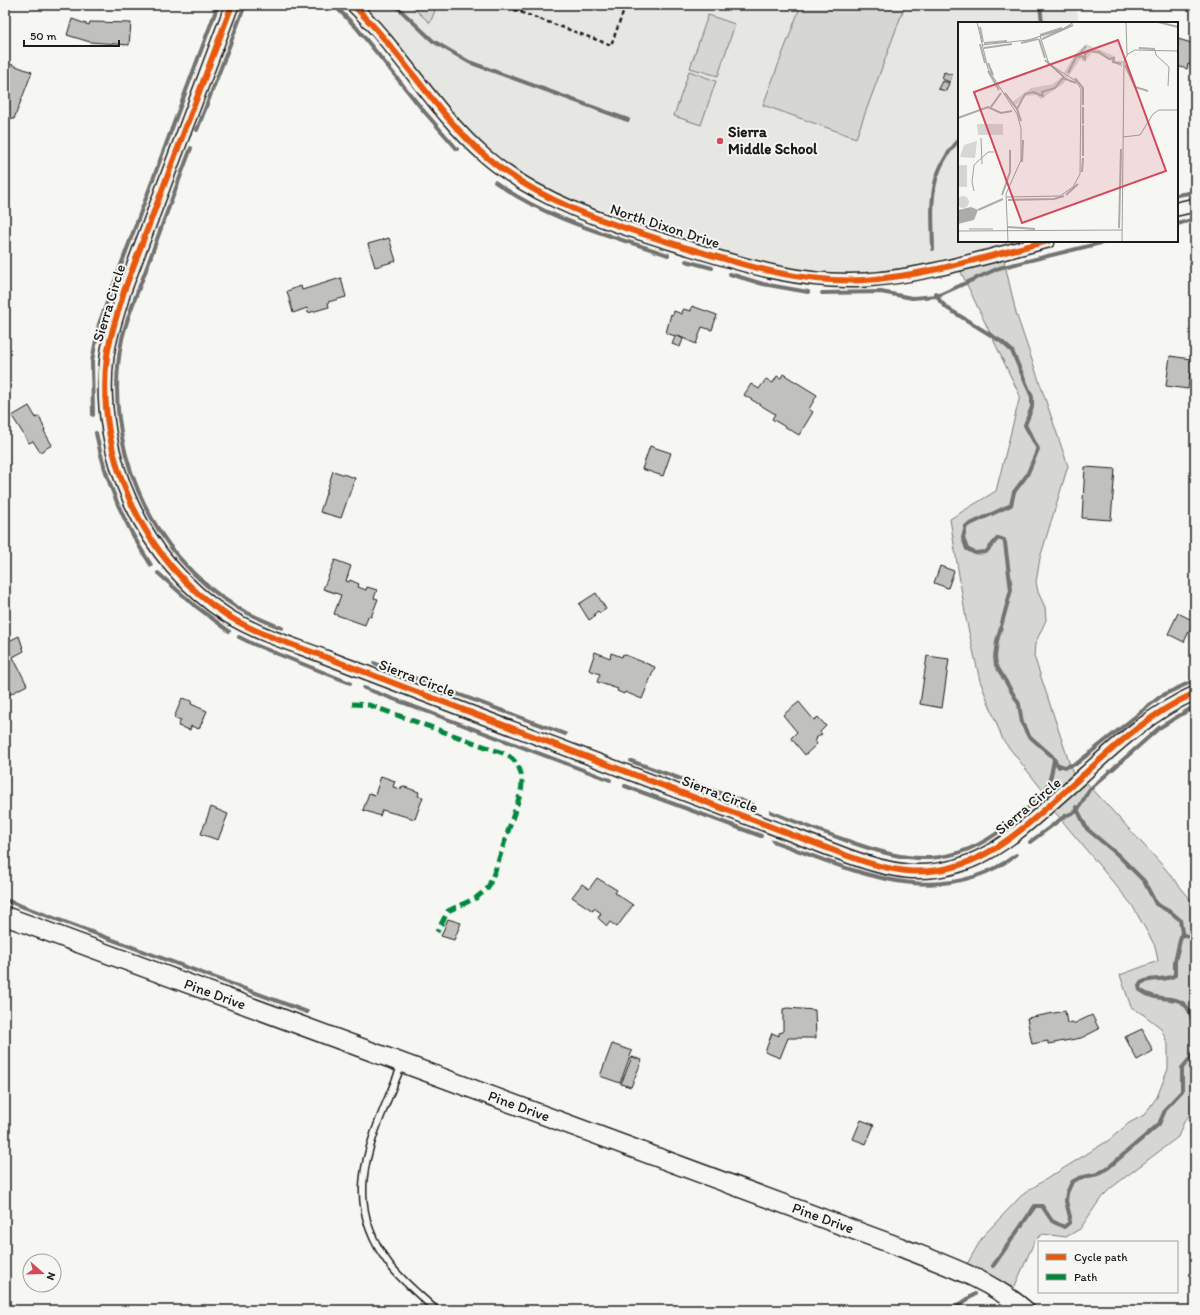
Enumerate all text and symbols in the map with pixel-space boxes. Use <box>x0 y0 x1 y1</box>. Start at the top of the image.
scale bar <box>24 22 119 48</box>
inset map <box>958 22 1178 242</box>
text: 50 m <box>30 29 56 43</box>
place label: Sierra Middle School <box>728 123 818 158</box>
marker: Sierra Middle School <box>715 136 725 146</box>
street label: North Dixon Drive <box>608 200 722 252</box>
street label: Sierra Circle <box>89 262 129 344</box>
street label: Sierra Circle <box>376 655 458 701</box>
street label: Sierra Circle <box>679 771 761 817</box>
street label: Sierra Circle <box>992 773 1064 839</box>
street label: Pine Drive <box>182 975 248 1013</box>
street label: Pine Drive <box>486 1087 552 1125</box>
street label: Pine Drive <box>790 1199 856 1237</box>
legend <box>1038 1241 1178 1293</box>
text: Cycle path <box>1074 1250 1128 1264</box>
north arrow <box>22 1253 62 1293</box>
text: Path <box>1074 1270 1097 1284</box>
text: N <box>44 1271 58 1282</box>

